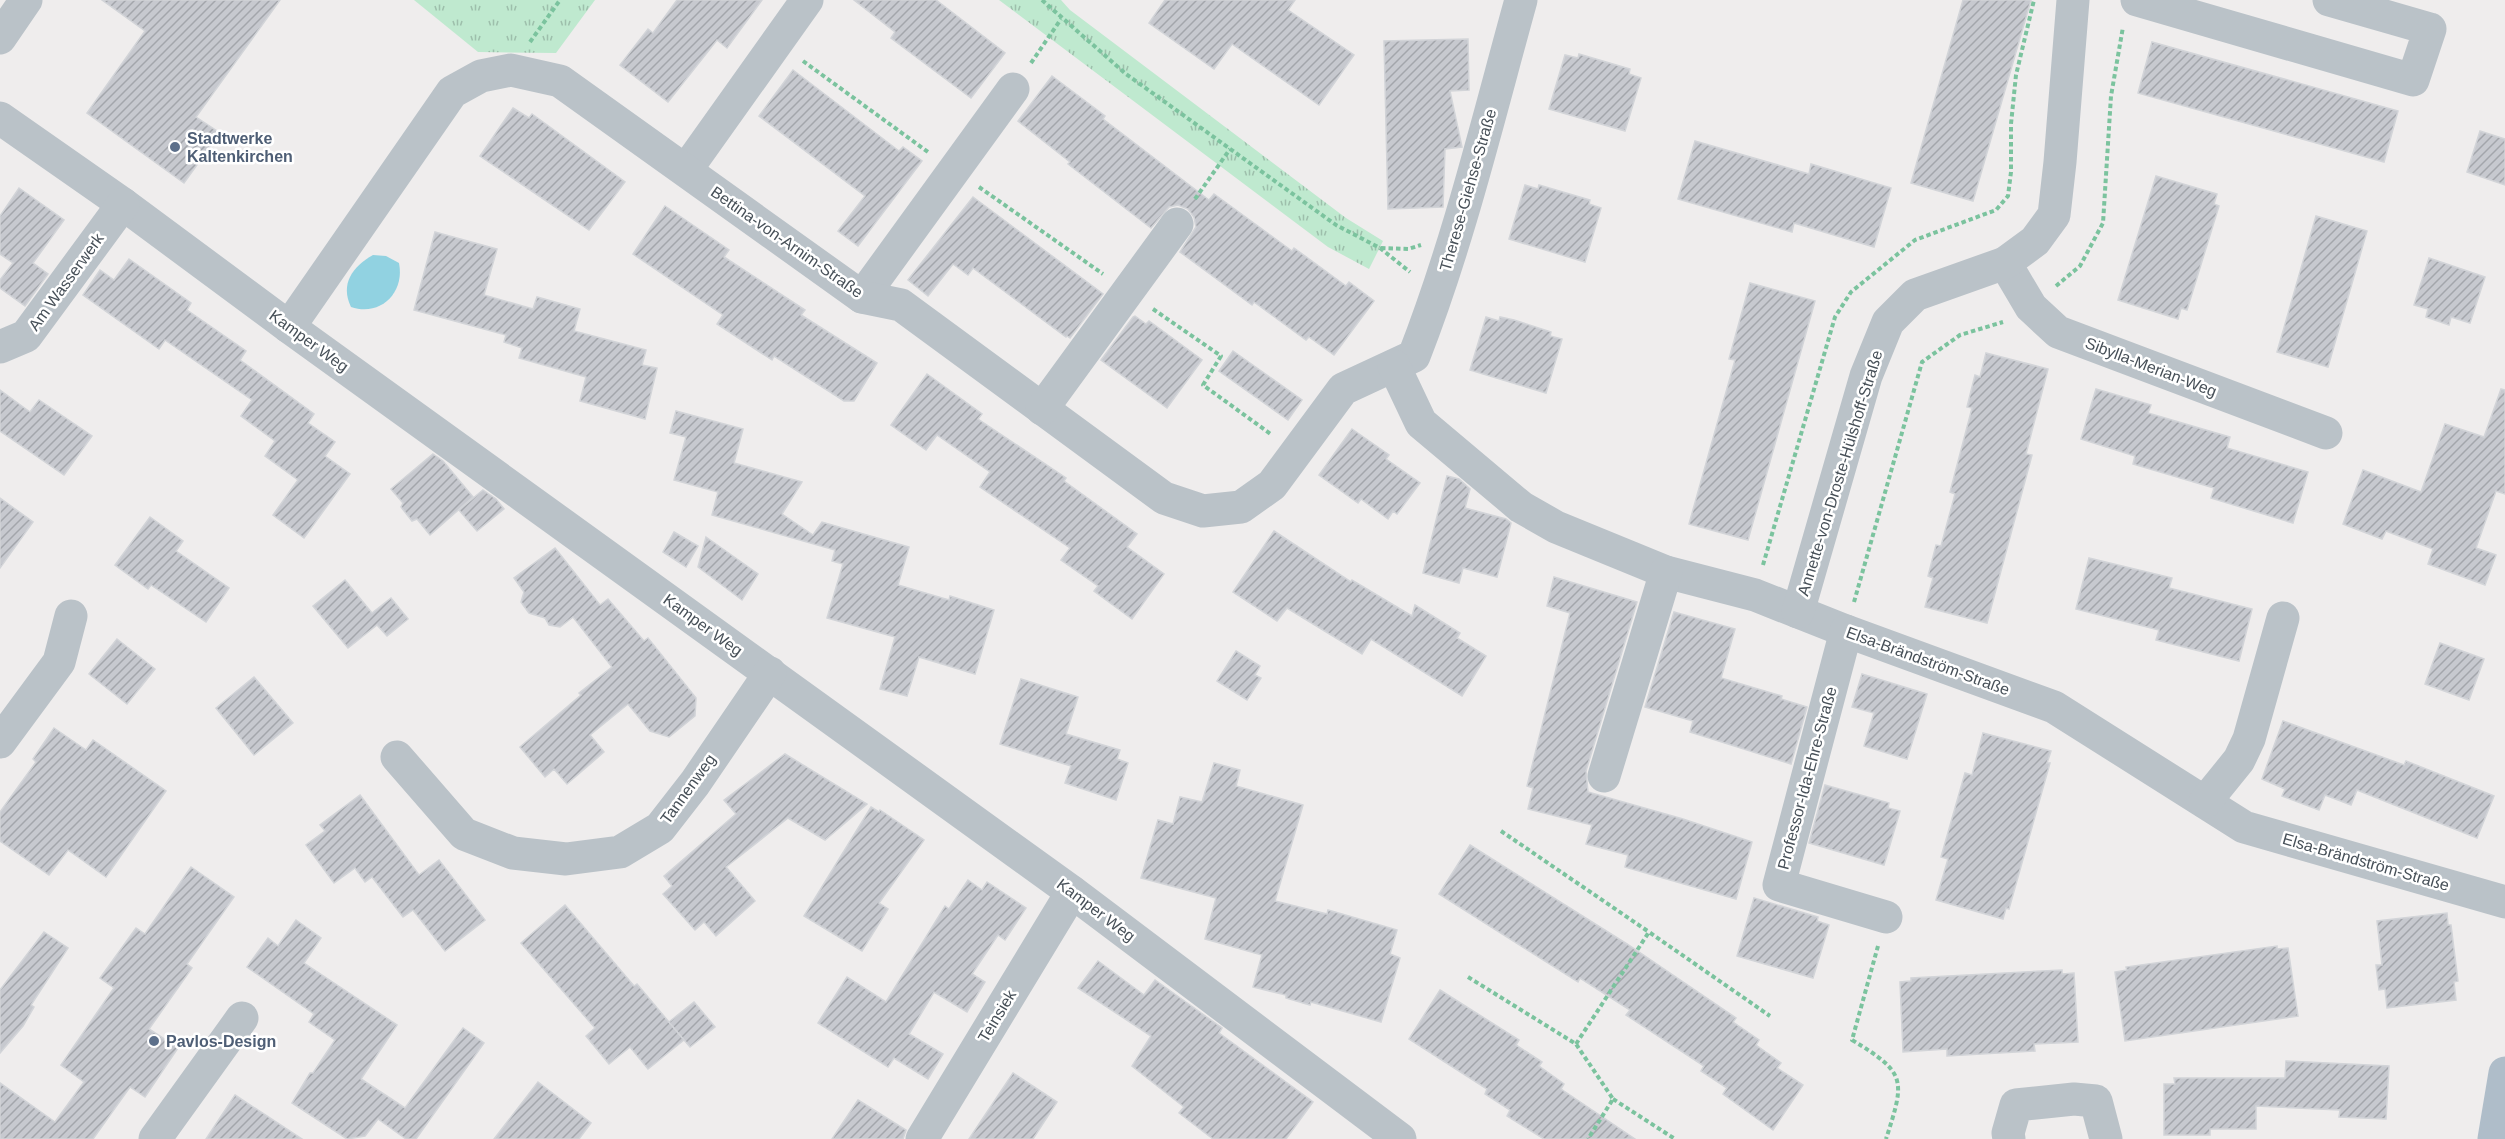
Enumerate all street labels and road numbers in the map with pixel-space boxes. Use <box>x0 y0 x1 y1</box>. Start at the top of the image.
street label: Therese-Giehse-Straße <box>1437 107 1499 273</box>
street label: Bettina-von-Arnim-Straße <box>708 183 866 301</box>
street label: Am Wasserwerk <box>25 229 108 334</box>
street label: Kamper Weg <box>266 307 352 375</box>
street label: Sibylla-Merian-Weg <box>2083 334 2219 400</box>
street label: Annette-von-Droste-Hülshoff-Straße <box>1794 348 1886 598</box>
street label: Kamper Weg <box>660 591 746 659</box>
street label: Elsa-Brändström-Straße <box>1844 624 2012 699</box>
street label: Professor-Ida-Ehre-Straße <box>1774 685 1840 871</box>
street label: Tannenweg <box>657 751 719 827</box>
street label: Elsa-Brändström-Straße <box>2281 830 2451 894</box>
street label: Kamper Weg <box>1054 875 1138 945</box>
street label: Teinsiek <box>975 986 1020 1045</box>

